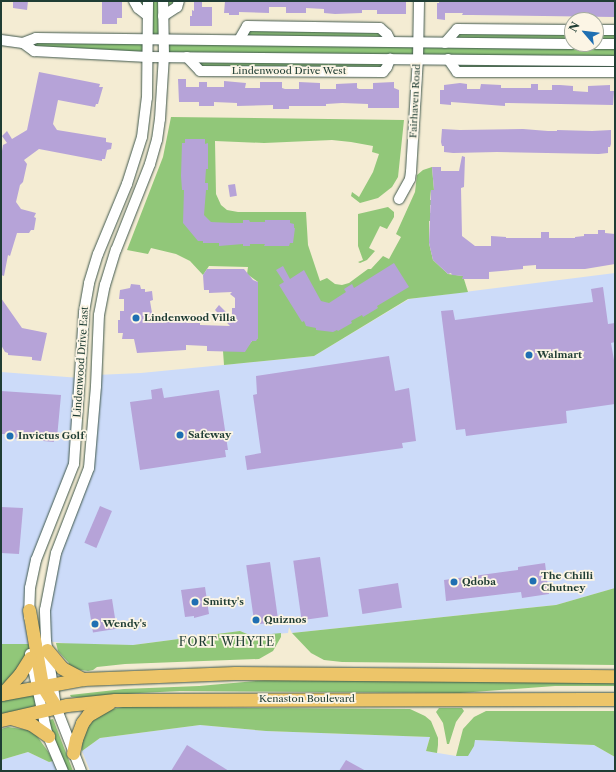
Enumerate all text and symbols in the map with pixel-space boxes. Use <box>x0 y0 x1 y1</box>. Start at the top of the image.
north arrow <box>564 12 604 52</box>
text: N <box>566 19 583 34</box>
street label: Fairhaven Road <box>407 64 423 138</box>
street label: Lindenwood Drive West <box>232 65 346 77</box>
street label: Lindenwood Drive East <box>71 306 91 418</box>
place label: Lindenwood Villa <box>144 312 236 324</box>
marker: Lindenwood Villa <box>131 313 141 323</box>
place label: Walmart <box>537 349 582 361</box>
marker: Walmart <box>524 350 534 360</box>
place label: Safeway <box>188 429 231 441</box>
place label: Invictus Golf <box>18 430 84 442</box>
marker: Safeway <box>175 430 185 440</box>
marker: Invictus Golf <box>5 431 15 441</box>
place label: The Chilli Chutney <box>541 569 593 592</box>
place label: Qdoba <box>462 576 496 588</box>
marker: The Chilli Chutney <box>528 576 538 586</box>
marker: Qdoba <box>449 577 459 587</box>
place label: Smitty's <box>203 596 244 608</box>
marker: Smitty's <box>190 597 200 607</box>
place label: Quiznos <box>264 614 306 626</box>
marker: Quiznos <box>251 615 261 625</box>
place label: Wendy's <box>103 618 146 630</box>
marker: Wendy's <box>90 619 100 629</box>
district label: FORT WHYTE <box>178 635 276 649</box>
street label: Kenaston Boulevard <box>259 693 355 705</box>

